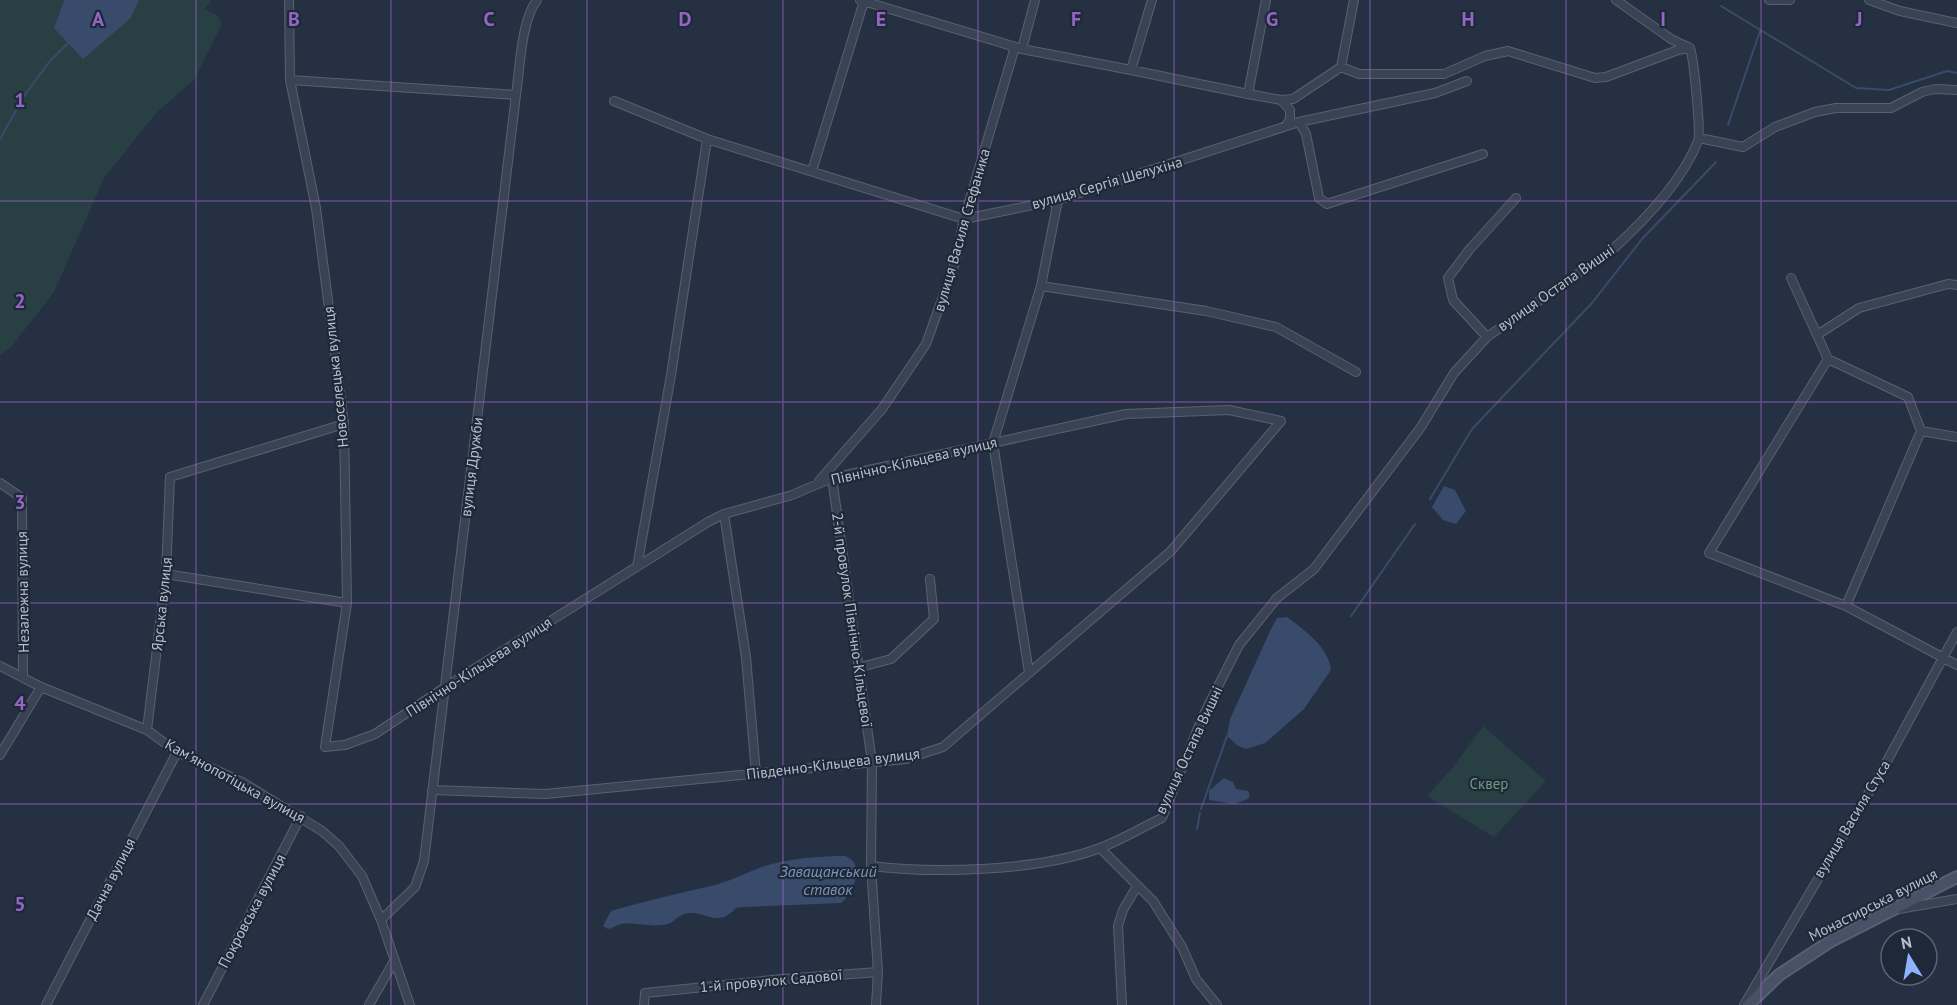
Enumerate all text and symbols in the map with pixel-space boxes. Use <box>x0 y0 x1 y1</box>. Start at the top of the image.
text: A <box>92 6 105 32</box>
text: B <box>288 6 300 32</box>
text: C <box>483 6 495 32</box>
text: D <box>679 6 692 32</box>
text: E <box>876 6 886 32</box>
text: F <box>1071 6 1081 32</box>
text: G <box>1266 6 1278 32</box>
text: H <box>1461 6 1475 32</box>
text: I <box>1660 6 1666 32</box>
text: J <box>1855 6 1862 32</box>
text: 1 <box>14 87 26 113</box>
street label: вулиця Василя Стефаника <box>929 146 994 313</box>
street label: вулиця Сергія Шелухіна <box>1029 152 1184 213</box>
street label: вулиця Остапа Вишні <box>1493 240 1618 335</box>
text: 2 <box>14 288 26 314</box>
street label: Новоселецька вулиця <box>319 306 352 448</box>
street label: вулиця Дружби <box>456 416 487 518</box>
street label: Північно-Кільцева вулиця <box>829 432 999 489</box>
text: 3 <box>14 489 26 515</box>
street label: 2-й провулок Північно-Кільцевої <box>828 511 877 728</box>
street label: Незалежна вулиця <box>12 531 33 653</box>
street label: Ярська вулиця <box>147 556 176 652</box>
street label: Північно-Кільцева вулиця <box>402 612 555 721</box>
street label: вулиця Остапа Вишні <box>1151 683 1227 817</box>
text: 4 <box>14 690 26 716</box>
street label: Камʼянопотіцька вулиця <box>162 734 309 827</box>
street label: Південно-Кільцева вулиця <box>745 743 921 784</box>
street label: вулиця Василя Стуса <box>1809 756 1894 881</box>
park label: Сквер <box>1470 774 1508 793</box>
street label: Дачна вулиця <box>82 834 139 923</box>
street label: Покровська вулиця <box>213 850 290 971</box>
water label: Заващанський ставок <box>779 861 877 899</box>
street label: Монастирська вулиця <box>1805 864 1940 945</box>
text: 5 <box>14 891 26 917</box>
north arrow <box>1879 927 1939 987</box>
text: N <box>1899 931 1913 953</box>
street label: 1-й провулок Садової <box>699 965 843 996</box>

